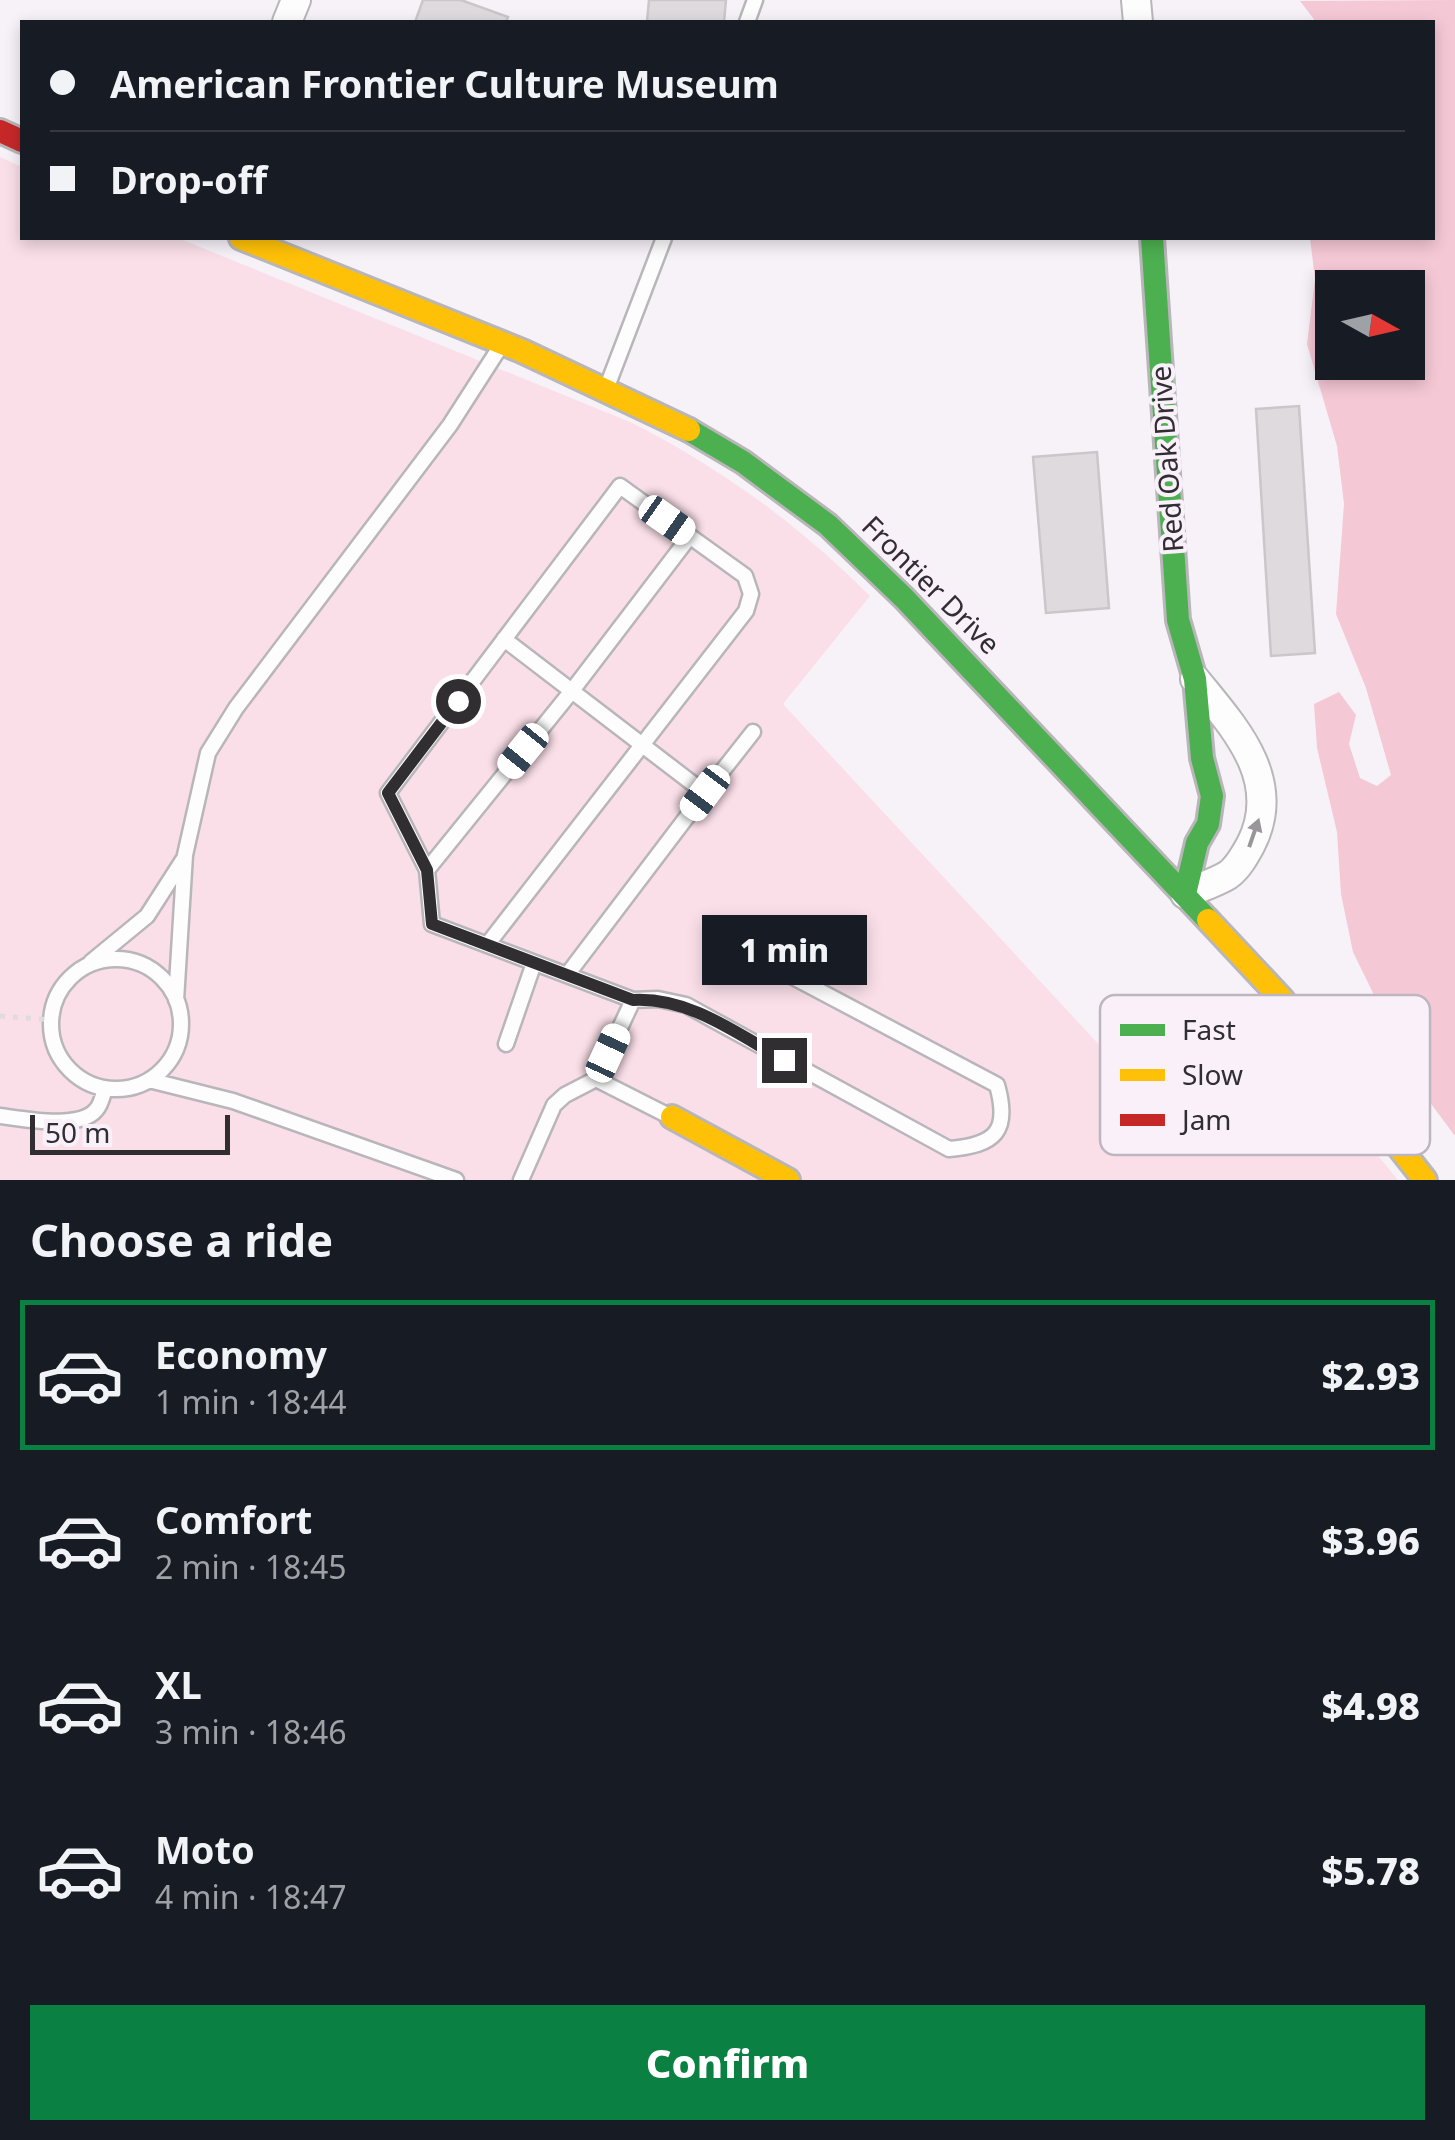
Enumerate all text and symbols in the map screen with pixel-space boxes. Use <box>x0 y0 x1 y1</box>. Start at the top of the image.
text: American Frontier Culture Museum <box>110 57 779 109</box>
text: Drop-off <box>110 153 267 205</box>
north arrow <box>1315 270 1425 380</box>
map controls <box>1315 270 1425 380</box>
street label: Red Oak Drive <box>1141 365 1191 554</box>
car <box>634 491 700 549</box>
street label: Frontier Drive <box>854 507 1009 662</box>
route start <box>436 679 481 724</box>
car <box>492 718 554 784</box>
car <box>675 760 735 826</box>
one-way arrow <box>1247 817 1262 847</box>
callout: 1 min <box>702 915 866 985</box>
text: 1 min <box>740 928 829 971</box>
legend <box>1100 995 1430 1155</box>
text: Fast <box>1182 1010 1236 1048</box>
car <box>582 1019 634 1087</box>
route end <box>762 1038 807 1083</box>
text: Slow <box>1182 1055 1243 1093</box>
text: Jam <box>1179 1100 1232 1138</box>
scale bar <box>30 1110 230 1154</box>
text: 50 m <box>45 1113 111 1151</box>
text: Choose a ride <box>30 1209 333 1270</box>
text: Economy <box>155 1328 327 1380</box>
icon: car <box>35 1330 125 1420</box>
text: $2.93 <box>1321 1349 1420 1401</box>
text: 1 min · 18:44 <box>155 1380 347 1423</box>
text: Comfort <box>155 1493 312 1545</box>
icon: car <box>35 1495 125 1585</box>
text: $3.96 <box>1321 1514 1420 1566</box>
text: 2 min · 18:45 <box>155 1545 347 1588</box>
text: XL <box>155 1658 202 1710</box>
icon: car <box>35 1660 125 1750</box>
text: $4.98 <box>1321 1679 1420 1731</box>
text: 3 min · 18:46 <box>155 1710 347 1753</box>
text: Moto <box>155 1823 255 1875</box>
icon: car <box>35 1825 125 1915</box>
text: $5.78 <box>1321 1844 1420 1896</box>
text: 4 min · 18:47 <box>155 1875 347 1918</box>
button: Confirm <box>30 2005 1425 2120</box>

